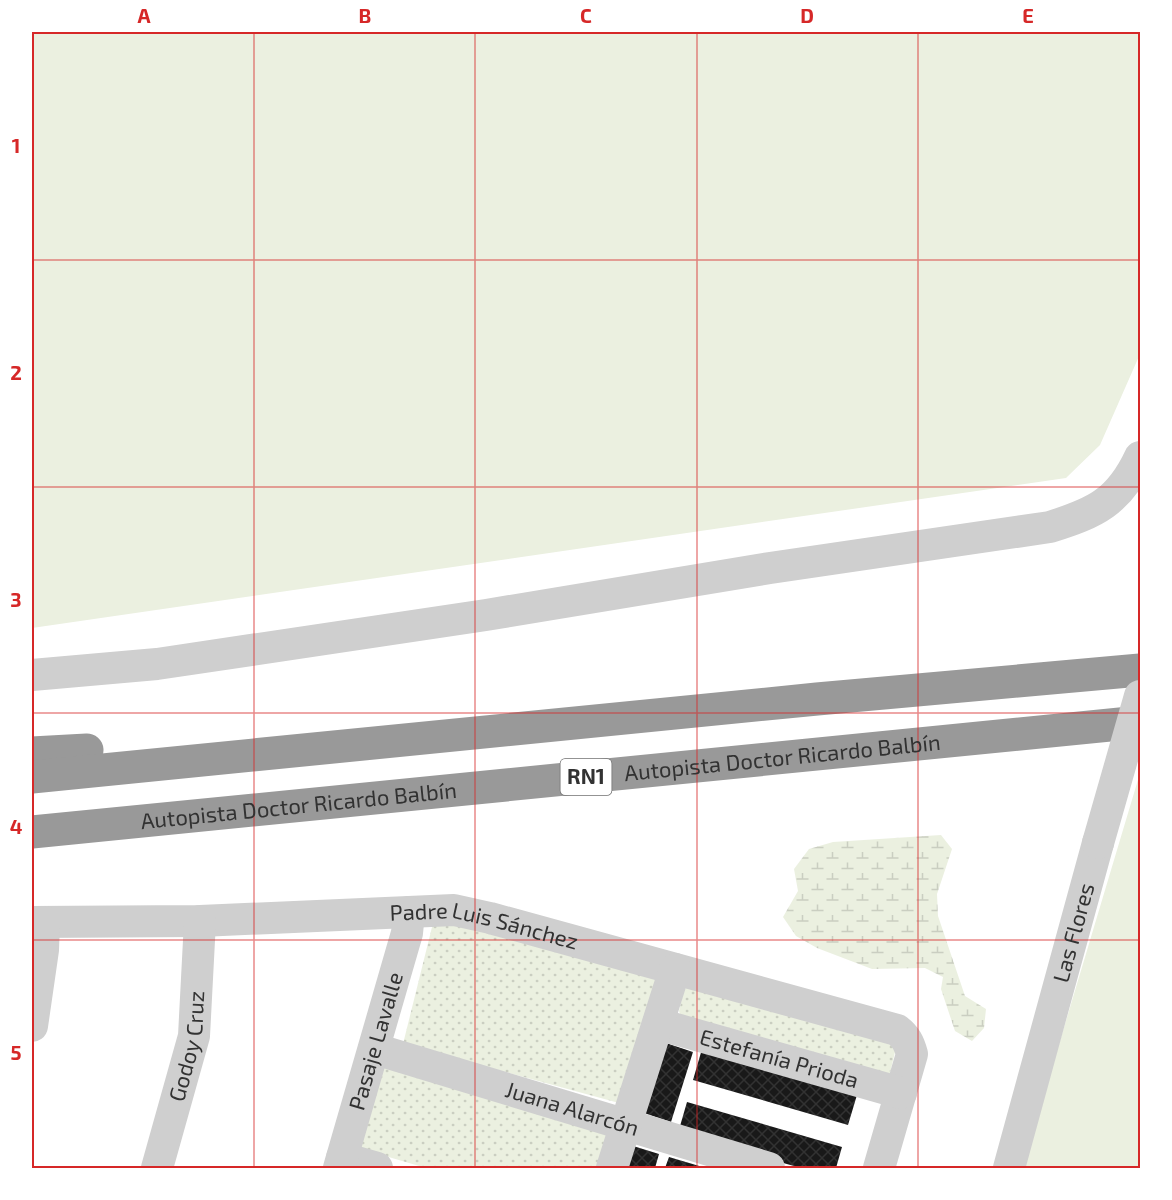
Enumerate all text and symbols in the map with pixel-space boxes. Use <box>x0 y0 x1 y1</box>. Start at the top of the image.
text: A <box>137 3 151 27</box>
text: B <box>359 3 371 27</box>
text: C <box>580 3 592 27</box>
text: D <box>800 3 814 27</box>
text: E <box>1022 3 1034 27</box>
text: 1 <box>12 133 20 157</box>
text: 2 <box>10 360 22 384</box>
text: 3 <box>10 587 22 611</box>
street label: Autopista Doctor Ricardo Balbín <box>623 728 942 785</box>
road number: RN1 <box>560 759 612 795</box>
street label: Autopista Doctor Ricardo Balbín <box>139 776 458 833</box>
text: 4 <box>10 814 23 838</box>
street label: Las Flores <box>1046 880 1098 985</box>
street label: Padre Luis Sánchez <box>389 896 581 954</box>
street label: Pasaje Lavalle <box>342 969 407 1113</box>
street label: Godoy Cruz <box>162 990 208 1104</box>
street label: Estefanía Prioda <box>697 1023 862 1092</box>
text: 5 <box>10 1040 22 1064</box>
street label: Juana Alarcón <box>503 1075 642 1140</box>

